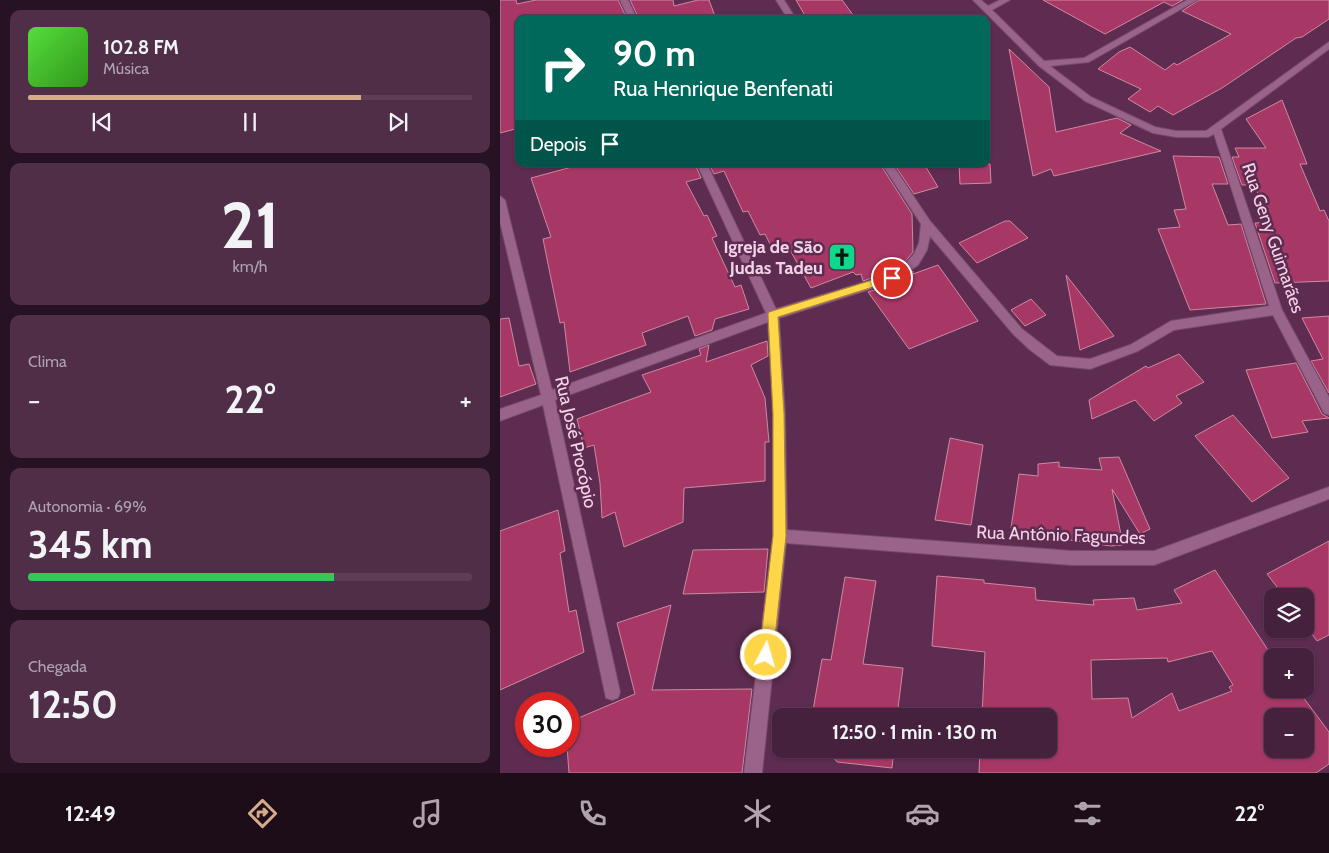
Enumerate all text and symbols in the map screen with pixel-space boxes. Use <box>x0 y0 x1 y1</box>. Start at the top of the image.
text: 90 m <box>613 32 696 75</box>
icon: right <box>530 35 595 100</box>
text: 102.8 FM <box>103 36 179 59</box>
text: Música <box>103 59 149 78</box>
text: Rua Henrique Benfenati <box>613 75 833 102</box>
icon: previous <box>88 108 116 136</box>
icon: pause <box>236 108 264 136</box>
icon: next <box>384 108 412 136</box>
icon: arrive <box>596 130 624 158</box>
text: Depois <box>530 133 586 156</box>
street label: Rua Geny Guimarães <box>1237 160 1309 316</box>
text: 21 <box>221 185 279 264</box>
place label: Igreja de São Judas Tadeu <box>724 236 823 279</box>
church icon: Igreja de São Judas Tadeu <box>827 242 857 272</box>
text: km/h <box>232 257 268 276</box>
pin <box>871 257 913 299</box>
icon: arrive <box>878 264 906 292</box>
text: Clima <box>28 352 67 371</box>
street label: Rua José Procópio <box>550 374 602 510</box>
text: 22° <box>224 376 276 423</box>
text: − <box>28 383 40 417</box>
text: + <box>460 383 472 417</box>
text: Autonomia · 69% <box>28 497 147 516</box>
text: 345 km <box>28 521 153 568</box>
street label: Rua Antônio Fagundes <box>976 521 1146 549</box>
map controls <box>1264 588 1314 758</box>
button: layers <box>1264 588 1314 638</box>
position arrow <box>739 628 791 680</box>
button: + <box>1264 648 1314 698</box>
text: Chegada <box>28 657 87 676</box>
text: 12:50 <box>28 681 118 728</box>
speed limit sign: 30 <box>515 692 580 757</box>
button: − <box>1264 708 1314 758</box>
text: 12:50 · 1 min · 130 m <box>832 721 997 744</box>
icon: directions <box>245 796 280 831</box>
icon: music <box>410 796 445 831</box>
icon: phone <box>575 796 610 831</box>
icon: climate <box>740 796 775 831</box>
icon: car <box>905 796 940 831</box>
icon: filters <box>1070 796 1105 831</box>
text: 12:49 <box>65 800 116 827</box>
text: 22° <box>1234 800 1264 827</box>

